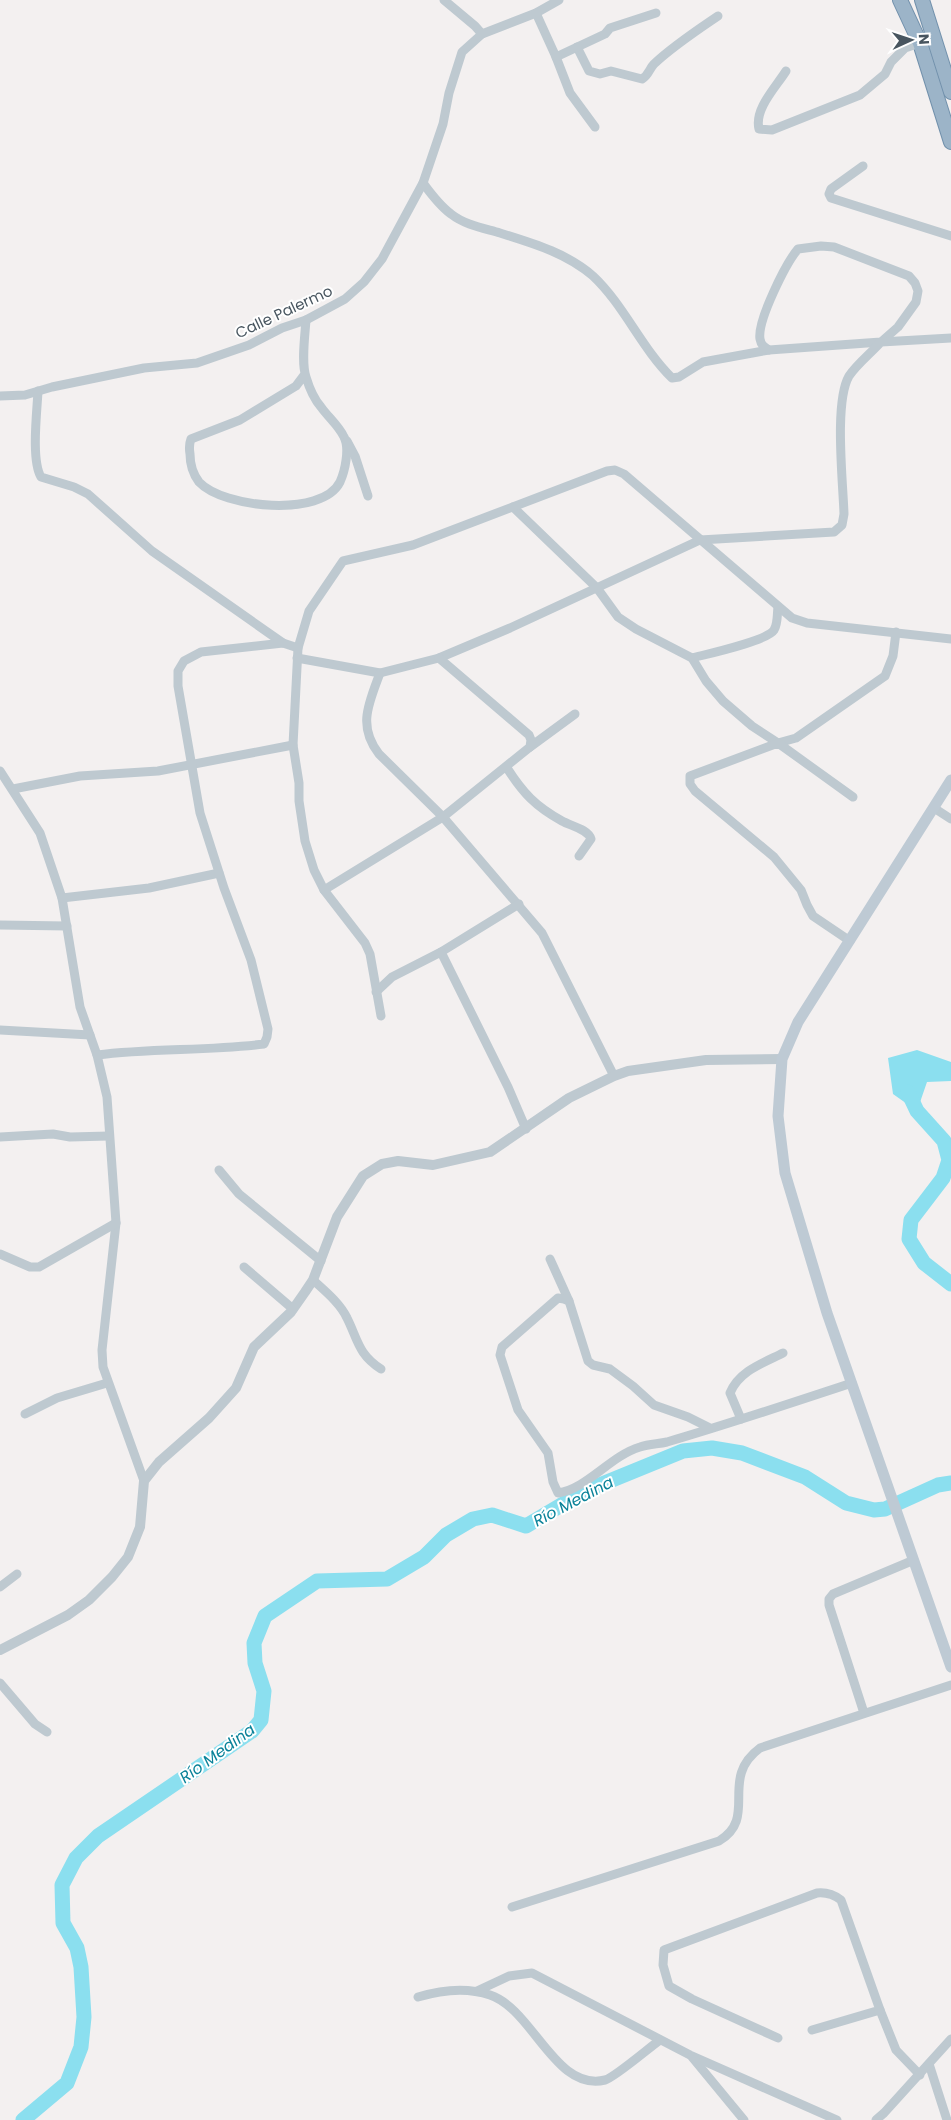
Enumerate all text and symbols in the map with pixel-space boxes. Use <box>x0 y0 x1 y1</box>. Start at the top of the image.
north arrow <box>886 15 936 65</box>
text: N <box>914 34 934 45</box>
street label: Calle Palermo <box>232 280 336 343</box>
water label: Río Medina <box>529 1471 618 1532</box>
water label: Río Medina <box>175 1718 260 1789</box>

